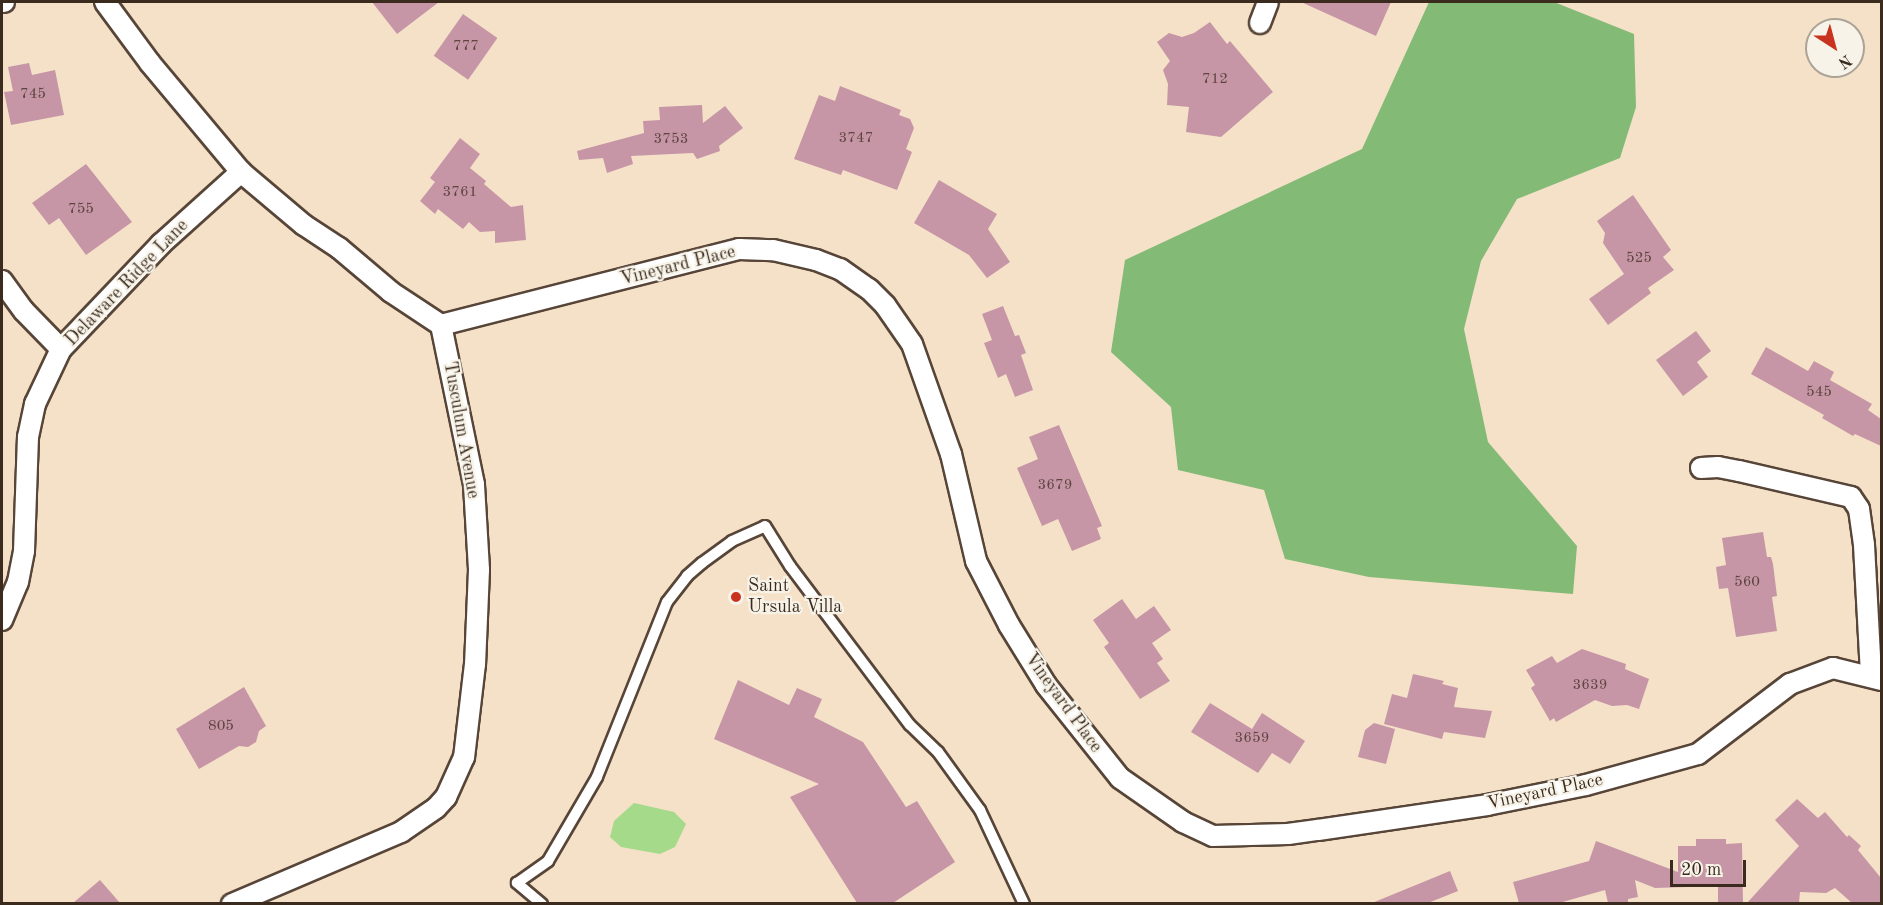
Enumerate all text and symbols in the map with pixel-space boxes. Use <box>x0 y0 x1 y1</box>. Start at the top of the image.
north arrow <box>1805 18 1865 78</box>
house number: 777 <box>453 38 479 56</box>
text: N <box>1835 51 1854 71</box>
house number: 712 <box>1202 71 1228 89</box>
house number: 745 <box>20 86 46 104</box>
house number: 3747 <box>839 130 873 148</box>
house number: 3753 <box>654 131 688 149</box>
house number: 3761 <box>443 184 477 202</box>
house number: 755 <box>68 201 94 219</box>
street label: Delaware Ridge Lane <box>61 215 193 351</box>
street label: Vineyard Place <box>618 241 738 291</box>
house number: 525 <box>1626 250 1652 268</box>
street label: Tusculum Avenue <box>438 360 484 500</box>
house number: 545 <box>1806 384 1832 402</box>
house number: 3679 <box>1038 477 1072 495</box>
house number: 560 <box>1734 574 1760 592</box>
place label: Saint Ursula Villa <box>748 576 842 618</box>
marker: Saint Ursula Villa <box>729 590 743 604</box>
street label: Vineyard Place <box>1020 649 1106 757</box>
house number: 3639 <box>1573 677 1607 695</box>
house number: 805 <box>208 718 234 736</box>
house number: 3659 <box>1235 730 1269 748</box>
street label: Vineyard Place <box>1485 769 1605 815</box>
scale bar <box>1673 848 1750 886</box>
text: 20 m <box>1681 861 1721 879</box>

